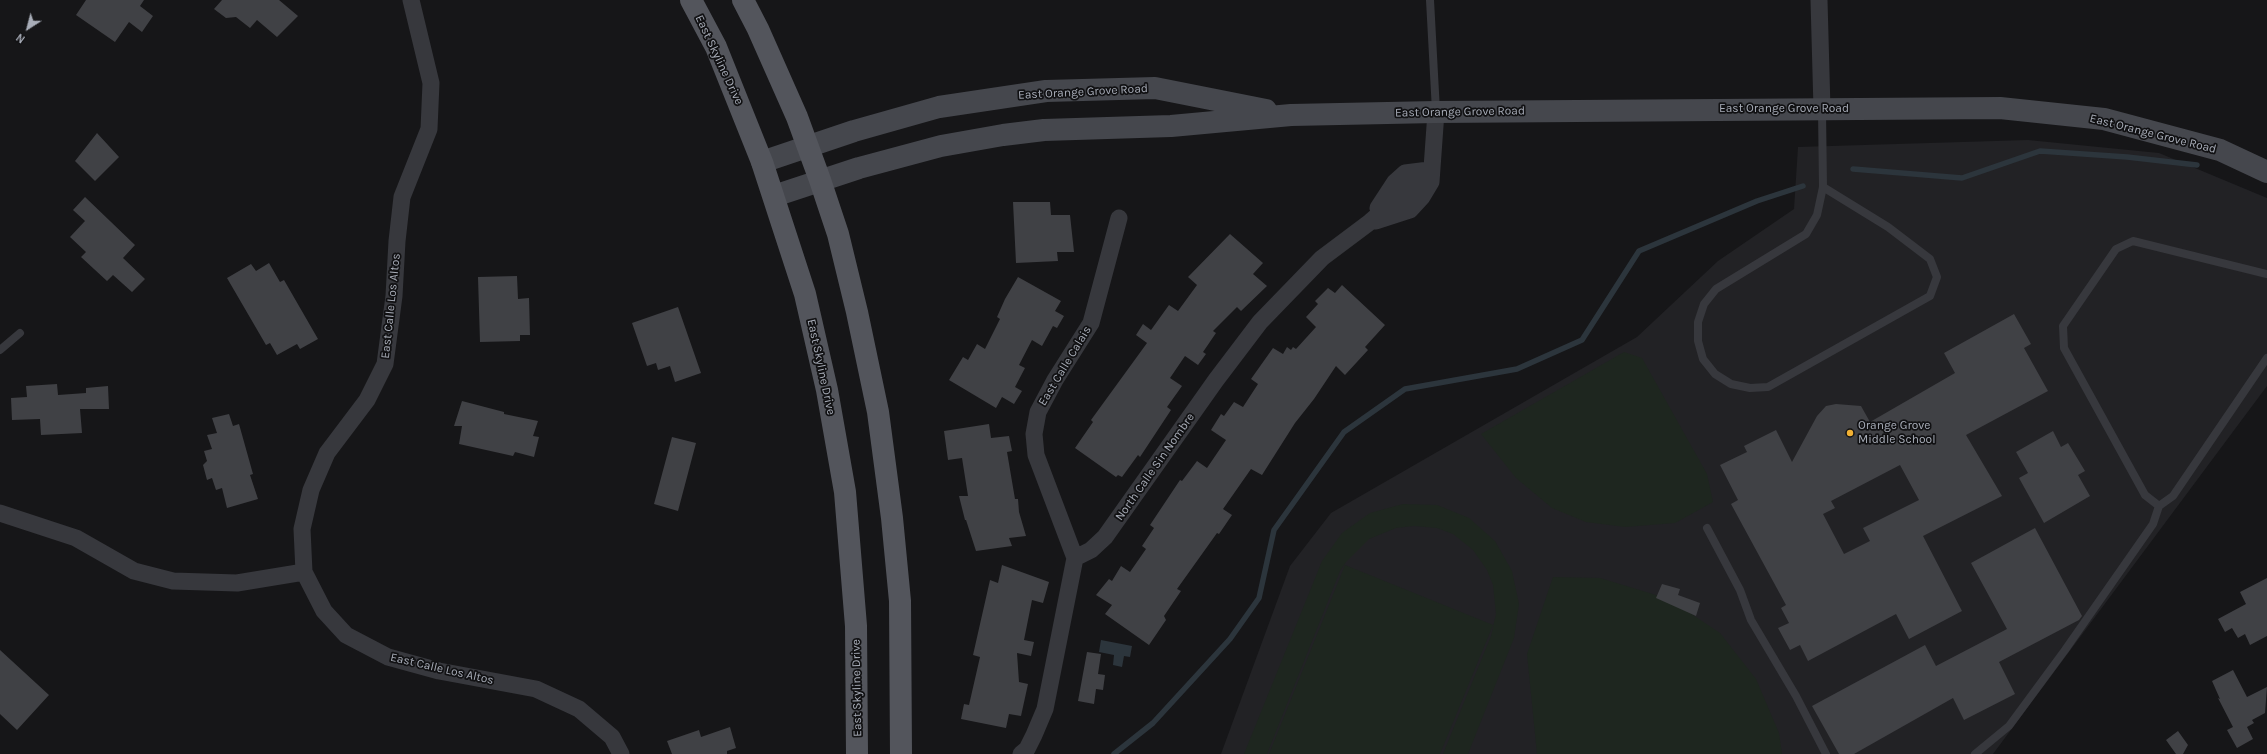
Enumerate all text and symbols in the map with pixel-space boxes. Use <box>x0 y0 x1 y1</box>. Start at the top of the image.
north arrow <box>8 8 48 48</box>
street label: East Skyline Drive <box>692 13 746 107</box>
text: N <box>14 31 28 46</box>
street label: East Orange Grove Road <box>1018 81 1148 103</box>
street label: East Orange Grove Road <box>1719 102 1849 116</box>
street label: East Orange Grove Road <box>1395 104 1525 120</box>
street label: East Orange Grove Road <box>2088 111 2218 157</box>
street label: East Calle Los Altos <box>378 253 404 359</box>
street label: East Skyline Drive <box>804 318 838 416</box>
street label: East Calle Calais <box>1036 323 1094 409</box>
street label: North Calle Sin Nombre <box>1112 410 1198 524</box>
place label: Orange Grove Middle School <box>1858 419 1935 447</box>
marker: Orange Grove Middle School <box>1845 428 1855 438</box>
street label: East Skyline Drive <box>849 639 865 737</box>
street label: East Calle Los Altos <box>389 650 495 688</box>

